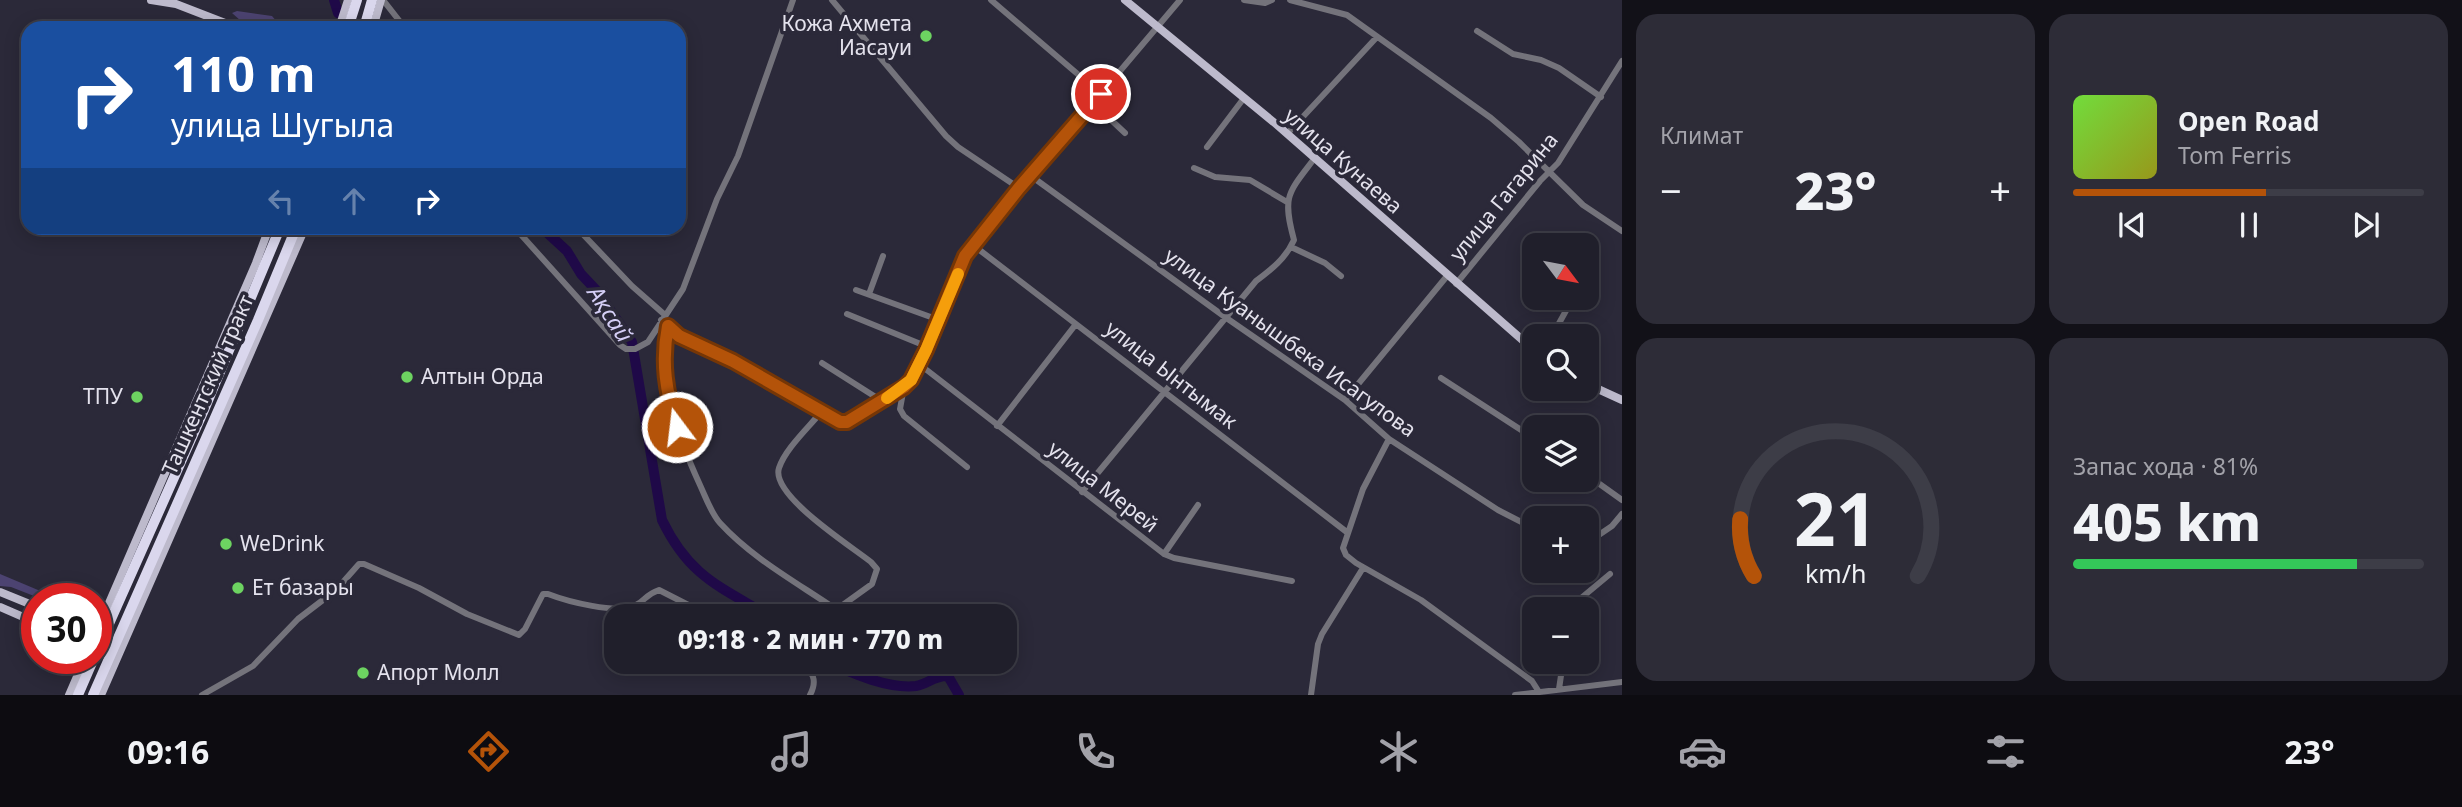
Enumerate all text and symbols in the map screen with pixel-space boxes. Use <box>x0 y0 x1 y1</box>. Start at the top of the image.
place label: Кожа Ахмета Иасауи <box>782 9 912 61</box>
marker: Кожа Ахмета Иасауи <box>918 28 934 44</box>
text: 110 m <box>171 40 316 106</box>
icon: right <box>56 49 147 140</box>
pin <box>1071 64 1131 124</box>
icon: arrive <box>1082 75 1120 113</box>
street label: улица Кунаева <box>1279 101 1409 219</box>
text: улица Шугыла <box>171 103 394 146</box>
text: Open Road <box>2178 103 2320 139</box>
text: Климат <box>1660 119 1743 151</box>
street label: улица Гагарина <box>1443 126 1564 266</box>
text: Tom Ferris <box>2178 139 2291 171</box>
text: 23° <box>1794 154 1877 225</box>
text: − <box>1660 164 1682 216</box>
text: + <box>1989 164 2011 216</box>
icon: left <box>262 182 300 220</box>
icon: ahead <box>335 182 373 220</box>
icon: right <box>408 182 446 220</box>
icon: previous <box>2113 206 2151 244</box>
icon: pause <box>2230 206 2268 244</box>
icon: next <box>2347 206 2385 244</box>
north arrow <box>1522 233 1600 310</box>
map controls <box>1522 233 1599 674</box>
street label: улица Куанышбека Исагулова <box>1159 241 1422 443</box>
water label: Ақсай <box>580 277 641 348</box>
street label: Ташкентский тракт <box>155 290 259 479</box>
street label: улица Ынтымак <box>1100 314 1243 435</box>
button: search <box>1522 324 1599 401</box>
place label: Алтын Орда <box>421 362 544 390</box>
marker: Алтын Орда <box>399 369 415 385</box>
place label: ТПУ <box>83 382 123 410</box>
marker: ТПУ <box>129 389 145 405</box>
position arrow <box>640 390 714 464</box>
button: layers <box>1522 415 1599 492</box>
street label: улица Мерей <box>1043 434 1165 538</box>
text: Запас хода · 81% <box>2073 450 2258 482</box>
text: 21 <box>1794 468 1877 567</box>
text: 405 km <box>2073 485 2261 556</box>
button: + <box>1522 506 1599 583</box>
place label: WeDrink <box>240 529 325 557</box>
marker: WeDrink <box>218 536 234 552</box>
text: km/h <box>1805 555 1866 589</box>
place label: Ет базары <box>252 573 354 601</box>
marker: Ет базары <box>230 580 246 596</box>
speed limit sign: 30 <box>21 583 112 674</box>
button: − <box>1522 597 1599 674</box>
text: 09:18 · 2 мин · 770 m <box>678 621 943 657</box>
place label: Апорт Молл <box>377 658 500 686</box>
marker: Апорт Молл <box>355 665 371 681</box>
icon: directions <box>464 727 513 776</box>
icon: music <box>767 727 816 776</box>
icon: phone <box>1071 727 1120 776</box>
icon: climate <box>1374 727 1423 776</box>
icon: car <box>1678 727 1727 776</box>
icon: filters <box>1981 727 2030 776</box>
text: 09:16 <box>127 730 209 773</box>
text: 23° <box>2285 730 2335 773</box>

